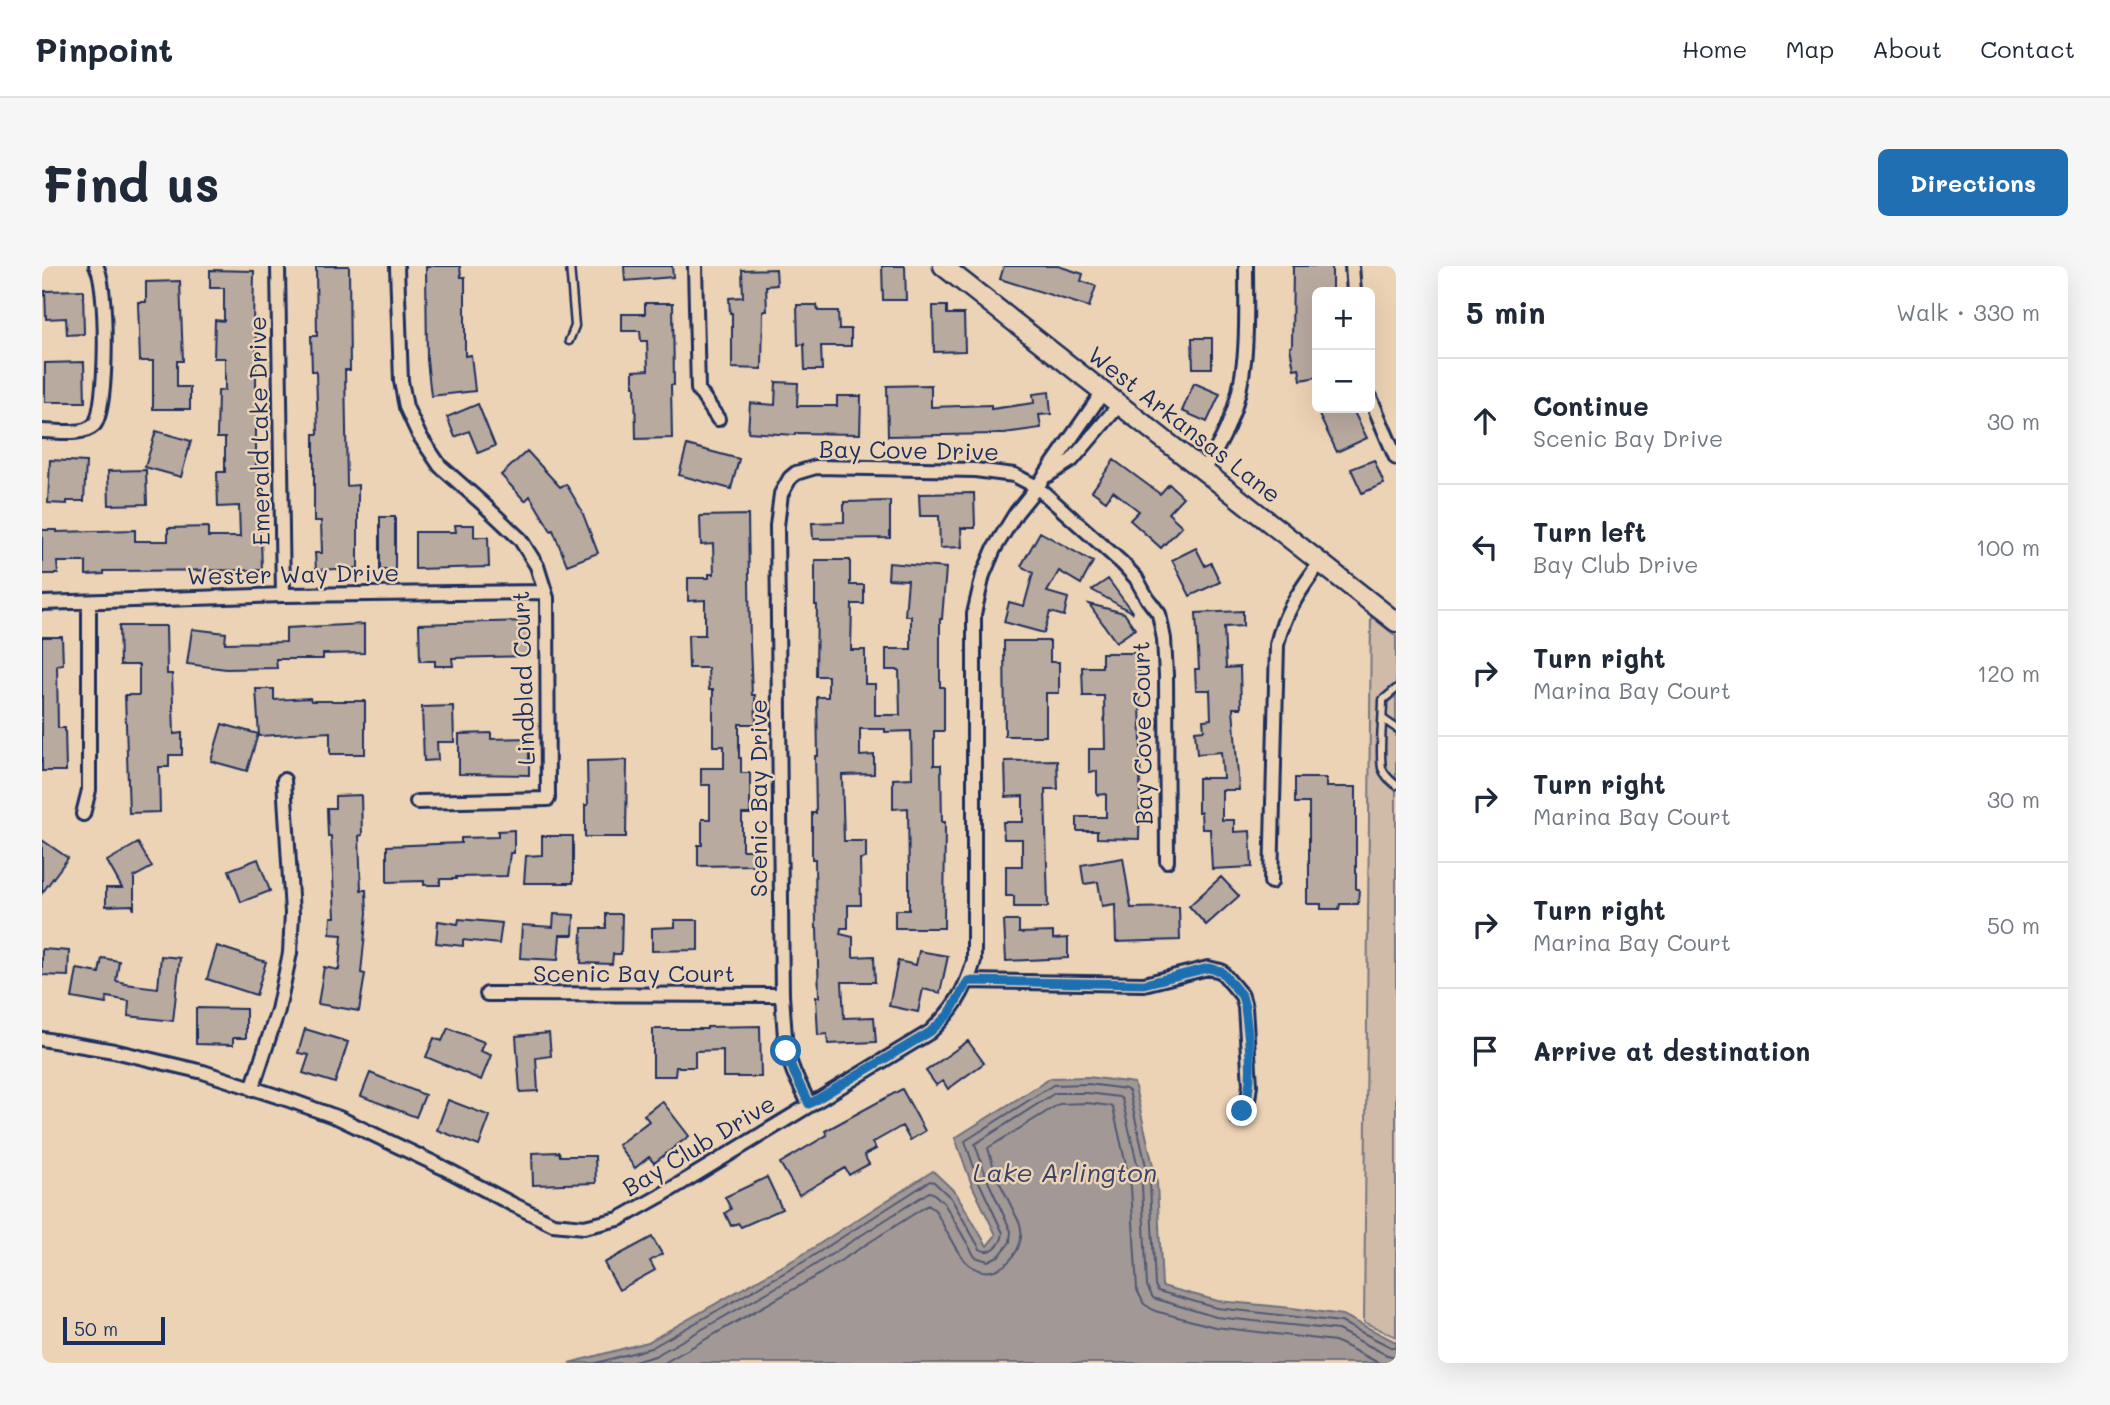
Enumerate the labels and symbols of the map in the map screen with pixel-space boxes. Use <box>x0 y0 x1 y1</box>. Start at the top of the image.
street label: Emerald Lake Drive <box>241 316 276 546</box>
street label: West Arkansas Lane <box>1082 339 1288 509</box>
street label: Bay Cove Drive <box>819 432 999 467</box>
street label: Wester Way Drive <box>187 556 399 591</box>
street label: Lindblad Court <box>504 590 541 766</box>
street label: Bay Cove Court <box>1124 641 1159 825</box>
street label: Scenic Bay Drive <box>742 699 773 897</box>
street label: Scenic Bay Court <box>533 957 735 988</box>
route start <box>770 1035 801 1066</box>
street label: Bay Club Drive <box>616 1087 780 1202</box>
route end <box>1226 1095 1257 1126</box>
water label: Lake Arlington <box>973 1155 1157 1189</box>
scale bar <box>63 1314 164 1346</box>

